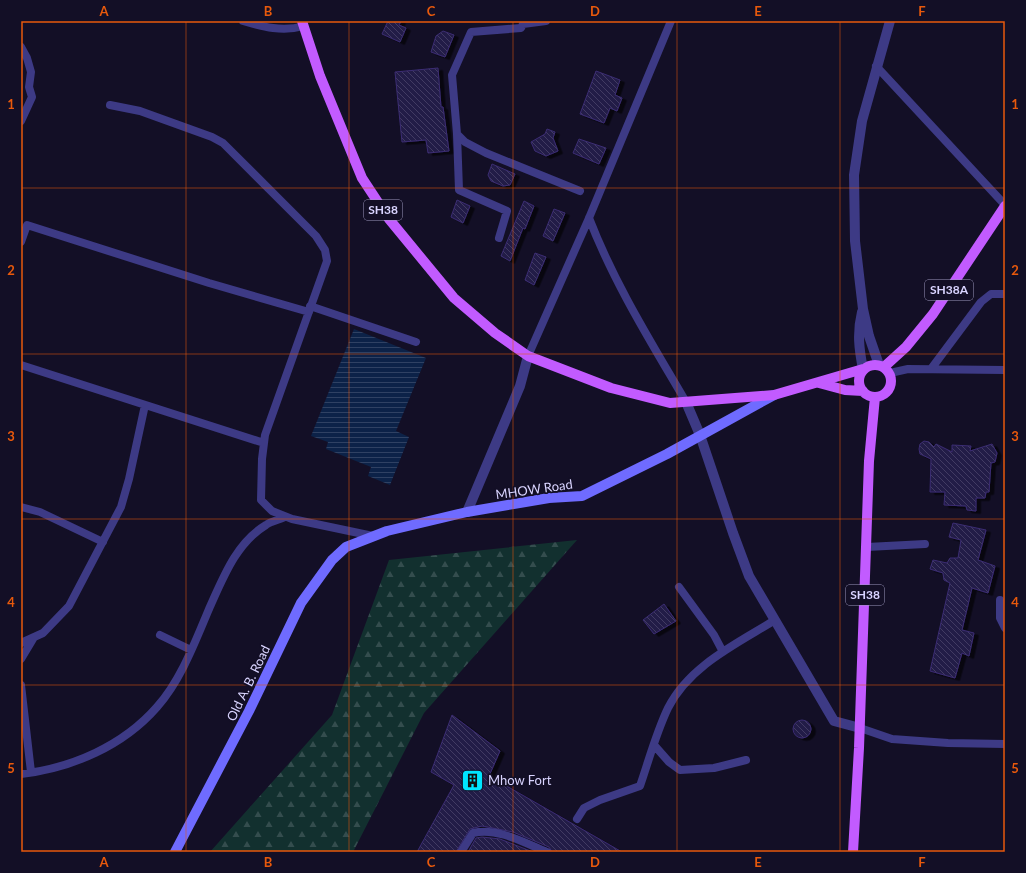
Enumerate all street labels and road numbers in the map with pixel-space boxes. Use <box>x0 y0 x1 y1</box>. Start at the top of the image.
road number: SH38 <box>364 200 402 220</box>
road number: SH38A <box>925 280 973 300</box>
street label: MHOW Road <box>494 476 574 502</box>
road number: SH38 <box>846 585 884 605</box>
street label: Old A. B. Road <box>223 642 273 724</box>

